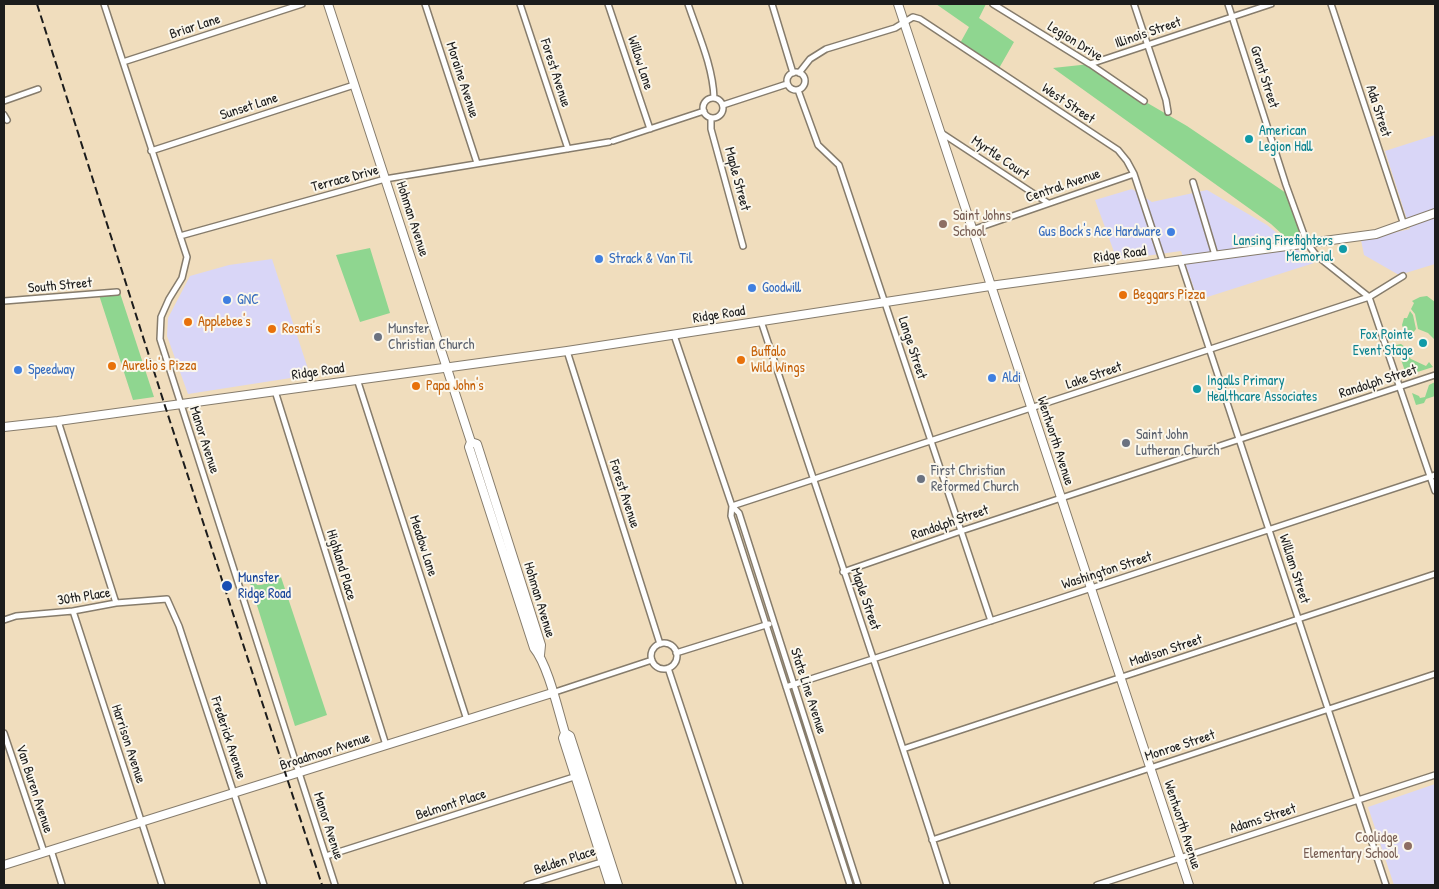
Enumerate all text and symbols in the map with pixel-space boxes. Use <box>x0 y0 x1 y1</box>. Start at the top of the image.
street label: Briar Lane <box>168 11 222 43</box>
street label: Illinois Street <box>1113 14 1183 52</box>
street label: Legion Drive <box>1044 19 1106 65</box>
street label: Willow Lane <box>623 34 657 92</box>
street label: Forest Avenue <box>536 37 574 109</box>
street label: Moraine Avenue <box>442 40 482 120</box>
street label: Grant Street <box>1246 44 1282 110</box>
street label: West Street <box>1038 80 1098 128</box>
street label: Ada Street <box>1362 83 1394 139</box>
street label: Sunset Lane <box>218 90 280 124</box>
place label: American Legion Hall <box>1259 123 1312 156</box>
street label: Myrtle Court <box>968 133 1032 183</box>
marker: American Legion Hall <box>1243 133 1255 145</box>
street label: Maple Street <box>720 145 754 213</box>
street label: Terrace Drive <box>310 162 380 196</box>
street label: Central Avenue <box>1024 165 1102 207</box>
street label: Hohman Avenue <box>392 179 432 259</box>
place label: Saint Johns School <box>953 208 1011 240</box>
marker: Saint Johns School <box>937 218 949 230</box>
place label: Gus Bock's Ace Hardware <box>1038 224 1161 240</box>
marker: Gus Bock's Ace Hardware <box>1165 226 1177 238</box>
place label: Lansing Firefighters Memorial <box>1233 233 1333 266</box>
street label: Ridge Road <box>1093 243 1147 267</box>
marker: Lansing Firefighters Memorial <box>1337 243 1349 255</box>
place label: Strack & Van Til <box>609 251 693 267</box>
marker: Strack & Van Til <box>593 253 605 265</box>
street label: South Street <box>27 275 93 297</box>
place label: Goodwill <box>762 280 801 296</box>
marker: Goodwill <box>746 282 758 294</box>
place label: Beggars Pizza <box>1133 287 1205 303</box>
marker: Beggars Pizza <box>1117 289 1129 301</box>
place label: GNC <box>237 292 259 308</box>
marker: GNC <box>221 294 233 306</box>
street label: Ridge Road <box>692 303 746 327</box>
place label: Applebee's <box>198 314 251 330</box>
street label: Lange Street <box>894 315 930 381</box>
marker: Applebee's <box>182 316 194 328</box>
place label: Rosati's <box>282 321 321 337</box>
place label: Munster Christian Church <box>388 321 474 354</box>
marker: Rosati's <box>266 323 278 335</box>
place label: Fox Pointe Event Stage <box>1353 327 1413 360</box>
marker: Munster Christian Church <box>372 331 384 343</box>
marker: Fox Pointe Event Stage <box>1417 337 1429 349</box>
place label: Buffalo Wild Wings <box>751 344 805 377</box>
marker: Buffalo Wild Wings <box>735 354 747 366</box>
place label: Aurelio's Pizza <box>122 358 196 374</box>
street label: Lake Street <box>1064 359 1124 393</box>
marker: Aurelio's Pizza <box>106 360 118 372</box>
street label: Ridge Road <box>291 360 345 384</box>
place label: Speedway <box>28 362 75 378</box>
street label: Randolph Street <box>1337 362 1419 402</box>
marker: Speedway <box>12 364 24 376</box>
place label: Aldi <box>1002 370 1021 386</box>
marker: Aldi <box>986 372 998 384</box>
place label: Ingalls Primary Healthcare Associates <box>1207 373 1317 406</box>
place label: Papa John's <box>426 378 484 394</box>
marker: Papa John's <box>410 380 422 392</box>
marker: Ingalls Primary Healthcare Associates <box>1191 383 1203 395</box>
street label: Wentworth Avenue <box>1033 395 1077 487</box>
street label: Manor Avenue <box>185 404 223 476</box>
place label: Saint John Lutheran Church <box>1136 427 1219 460</box>
marker: Saint John Lutheran Church <box>1120 437 1132 449</box>
street label: Forest Avenue <box>605 458 643 530</box>
place label: First Christian Reformed Church <box>931 463 1019 496</box>
marker: First Christian Reformed Church <box>915 473 927 485</box>
street label: Randolph Street <box>909 502 991 544</box>
street label: Meadow Lane <box>405 514 441 578</box>
street label: Highland Place <box>322 528 360 602</box>
street label: William Street <box>1275 532 1313 606</box>
street label: Washington Street <box>1060 549 1154 593</box>
street label: Hohman Avenue <box>520 560 558 640</box>
street label: Maple Street <box>846 566 884 632</box>
place label: Munster Ridge Road <box>238 570 291 602</box>
marker: Munster Ridge Road <box>220 579 234 593</box>
street label: 30th Place <box>56 585 112 609</box>
street label: Madison Street <box>1127 631 1205 671</box>
street label: State Line Avenue <box>786 646 830 736</box>
street label: Frederick Avenue <box>207 695 249 781</box>
street label: Harrison Avenue <box>107 702 149 786</box>
street label: Monroe Street <box>1143 727 1217 765</box>
street label: Broadmoor Avenue <box>278 729 372 775</box>
street label: Van Buren Avenue <box>12 743 56 835</box>
street label: Wentworth Avenue <box>1160 779 1204 871</box>
street label: Belmont Place <box>414 786 488 824</box>
street label: Manor Avenue <box>309 790 347 862</box>
street label: Adams Street <box>1228 800 1298 838</box>
place label: Coolidge Elementary School <box>1304 830 1398 862</box>
marker: Coolidge Elementary School <box>1402 840 1414 852</box>
street label: Belden Place <box>532 843 598 879</box>

